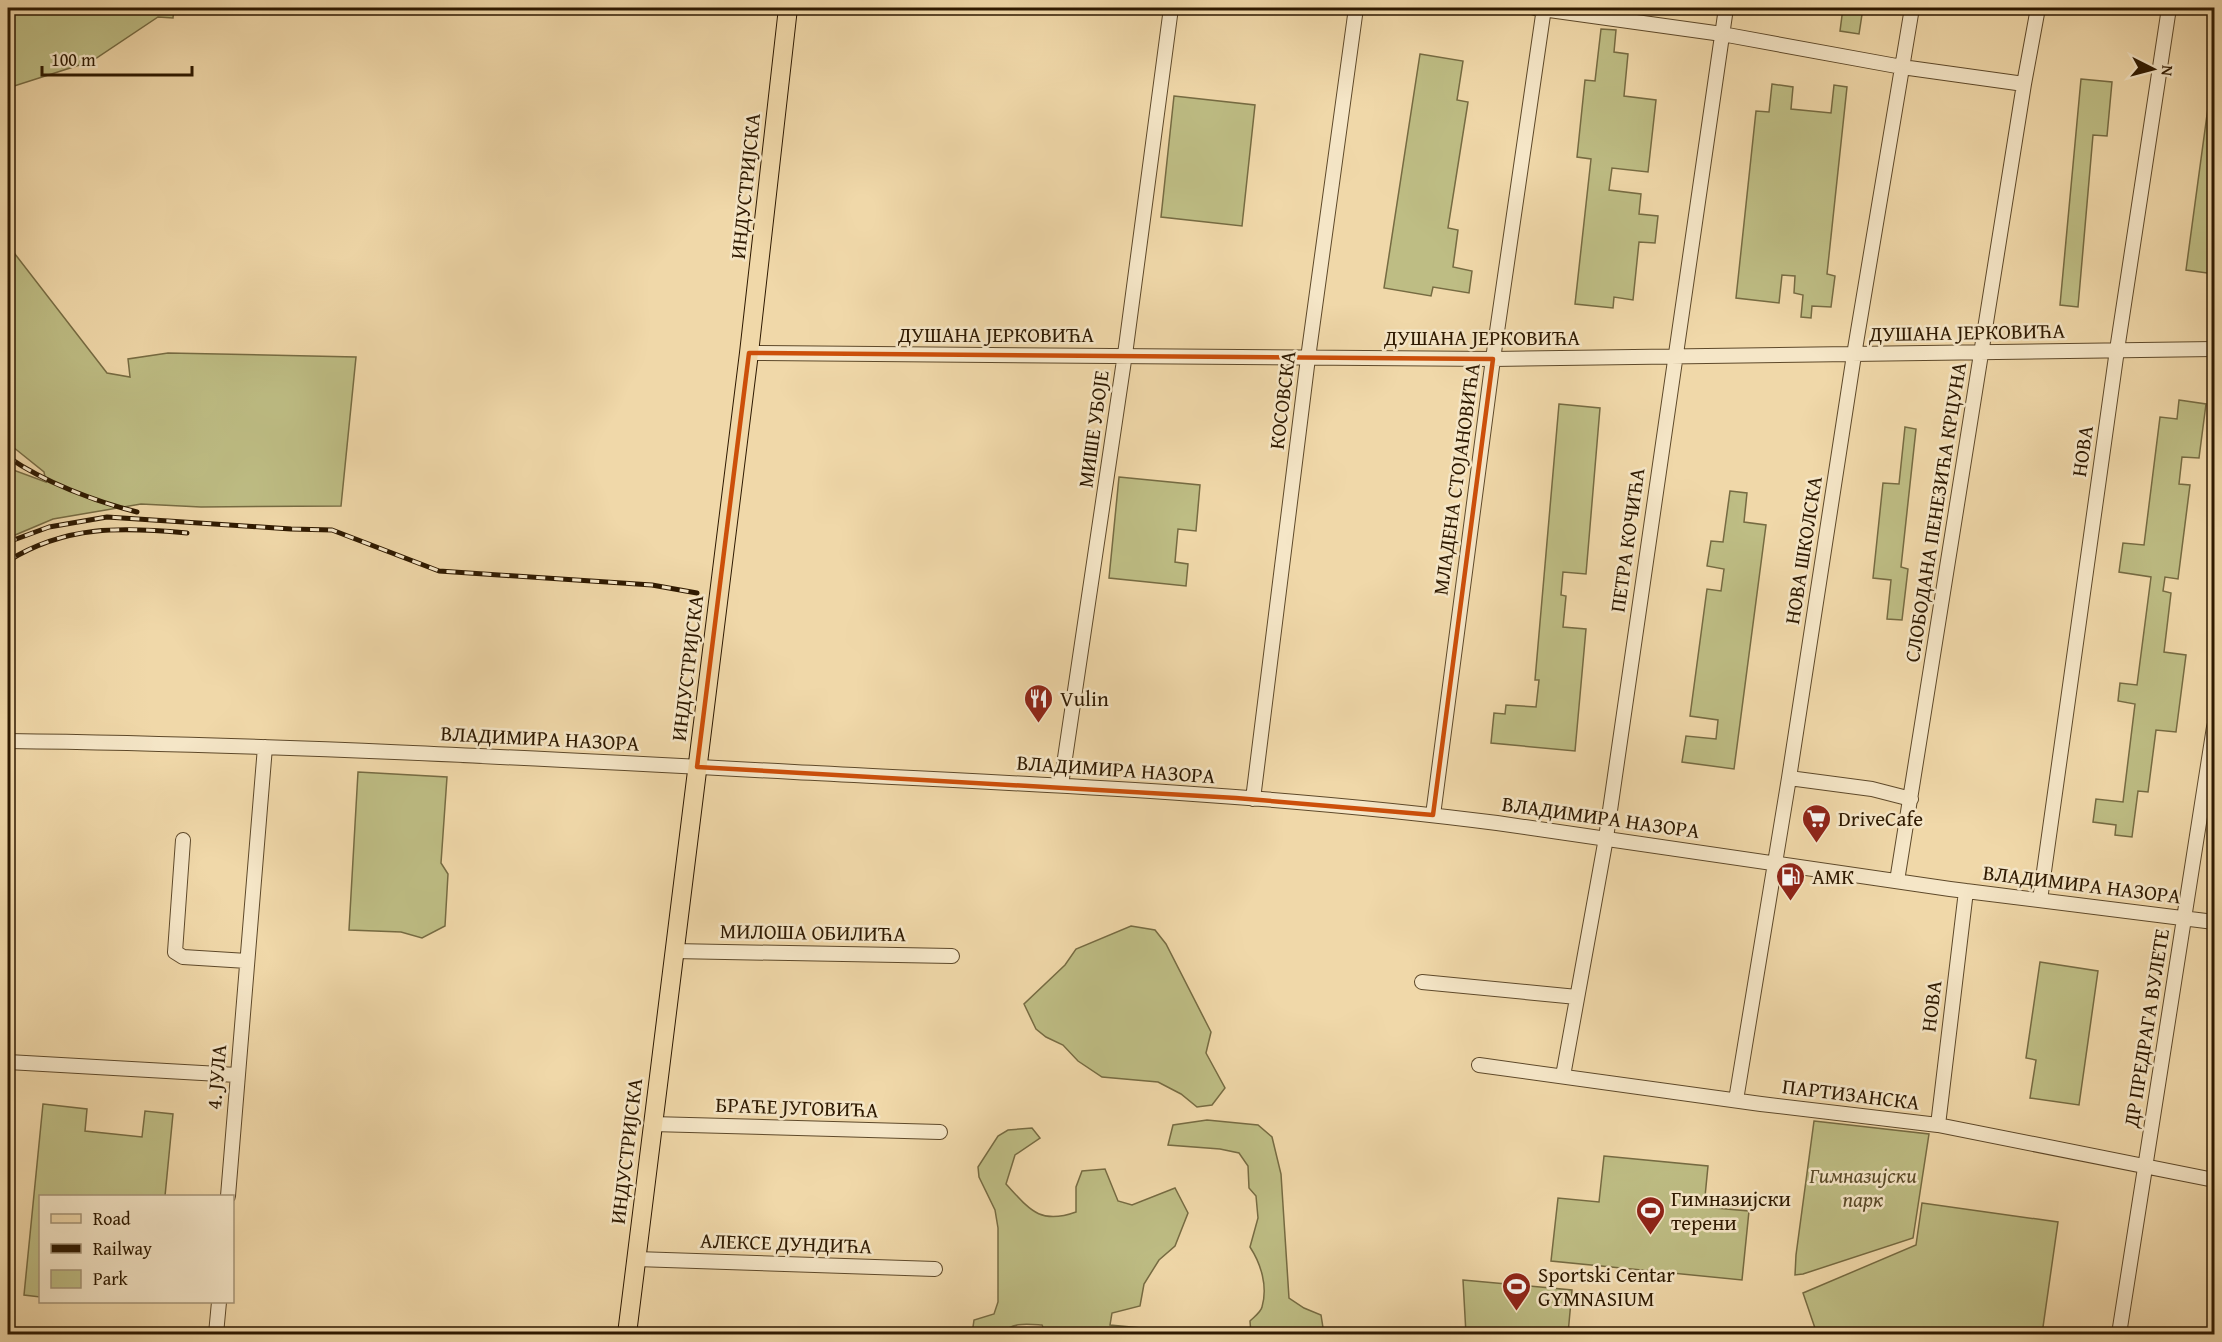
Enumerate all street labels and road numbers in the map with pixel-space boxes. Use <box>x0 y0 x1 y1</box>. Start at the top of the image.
street label: ИНДУСТРИЈСКА <box>722 111 768 261</box>
street label: ДУШАНА ЈЕРКОВИЋА <box>1868 315 2066 349</box>
street label: ДУШАНА ЈЕРКОВИЋА <box>897 319 1094 350</box>
street label: ДУШАНА ЈЕРКОВИЋА <box>1383 322 1580 353</box>
street label: КОСОВСКА <box>1261 349 1303 451</box>
street label: СЛОБОДАНА ПЕНЕЗИЋА КРЦУНА <box>1896 360 1974 664</box>
street label: МЛАДЕНА СТОЈАНОВИЋА <box>1424 361 1488 597</box>
street label: МИШЕ УБОЈЕ <box>1069 368 1117 490</box>
street label: НОВА <box>2063 423 2101 479</box>
street label: ПЕТРА КОЧИЋА <box>1602 466 1652 614</box>
street label: НОВА ШКОЛСКА <box>1776 473 1830 626</box>
street label: ИНДУСТРИЈСКА <box>663 593 711 743</box>
street label: ВЛАДИМИРА НАЗОРА <box>440 717 641 759</box>
street label: ВЛАДИМИРА НАЗОРА <box>1016 747 1217 791</box>
street label: ВЛАДИМИРА НАЗОРА <box>1500 788 1702 846</box>
street label: ВЛАДИМИРА НАЗОРА <box>1981 856 2183 912</box>
street label: МИЛОША ОБИЛИЋА <box>720 915 907 949</box>
street label: ДР ПРЕДРАГА ВУЛЕТЕ <box>2115 926 2177 1131</box>
street label: НОВА <box>1912 978 1950 1033</box>
street label: 4. ЈУЛА <box>198 1043 234 1111</box>
street label: ПАРТИЗАНСКА <box>1781 1070 1922 1118</box>
street label: ИНДУСТРИЈСКА <box>602 1076 650 1226</box>
street label: БРАЋЕ ЈУГОВИЋА <box>715 1089 879 1125</box>
street label: АЛЕКСЕ ДУНДИЋА <box>699 1225 873 1262</box>

